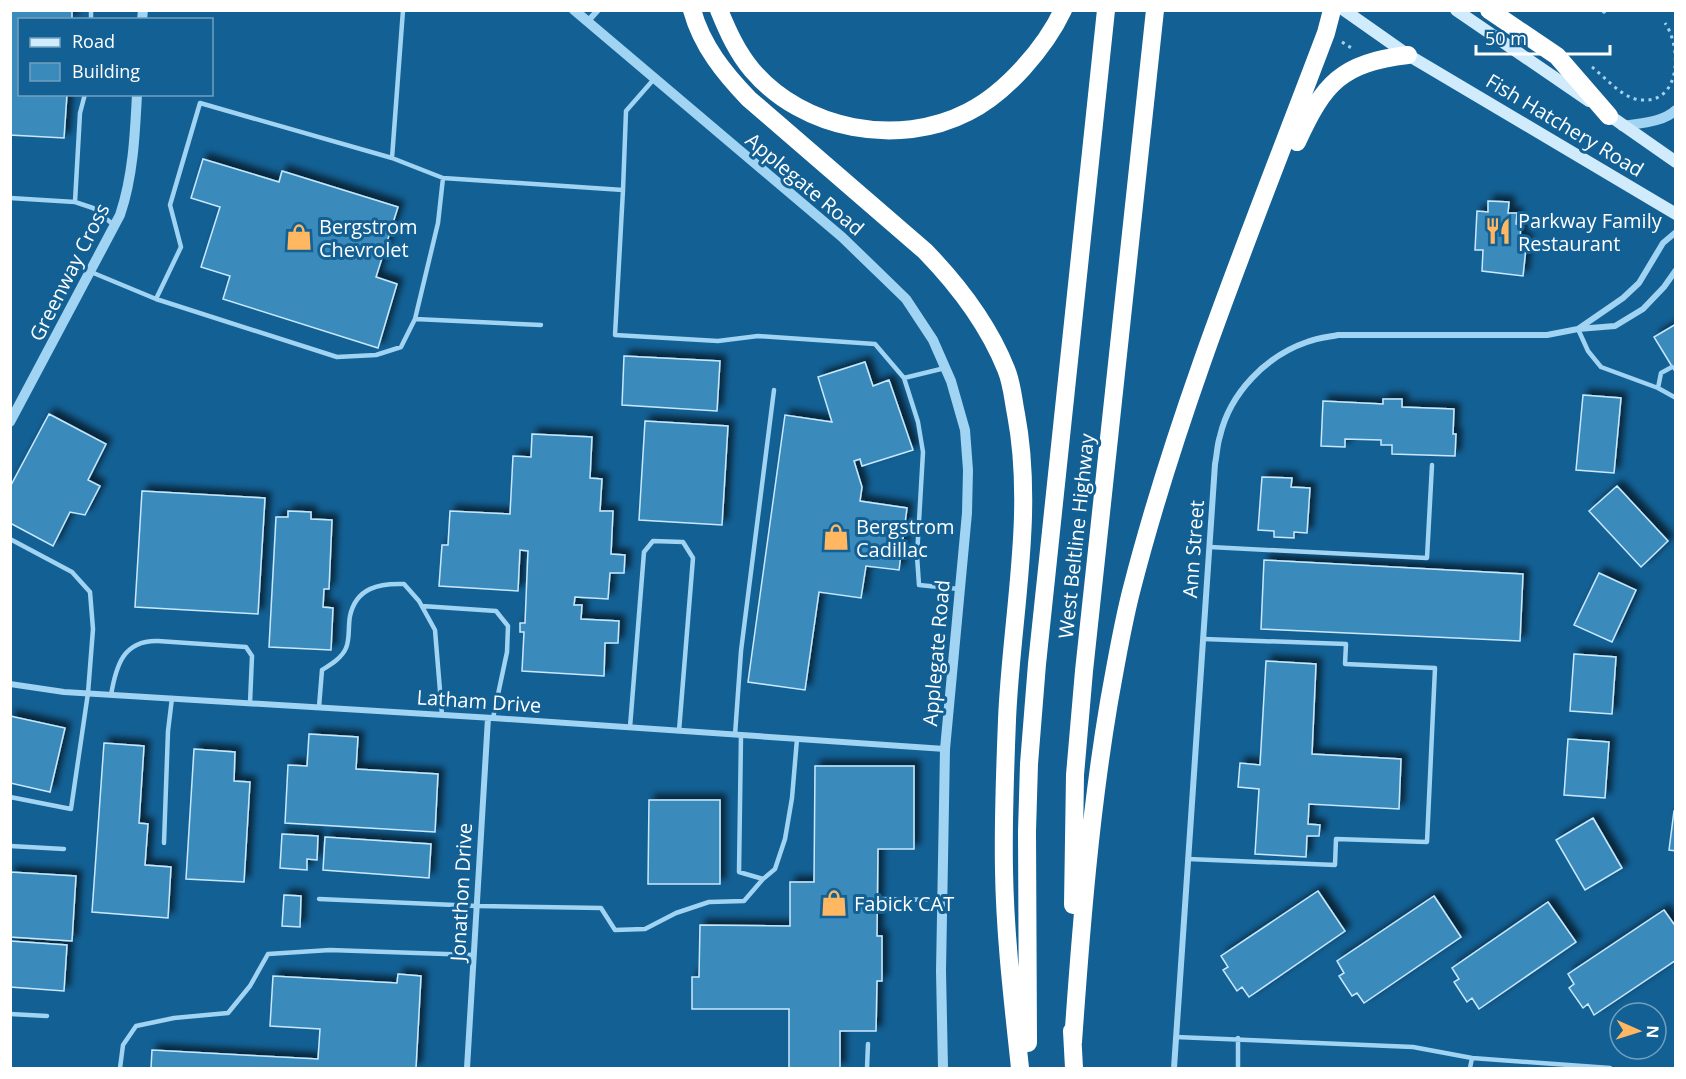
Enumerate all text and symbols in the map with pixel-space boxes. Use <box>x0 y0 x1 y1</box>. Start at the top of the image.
legend <box>18 18 213 96</box>
scale bar <box>1476 18 1610 56</box>
text: 50 m <box>1485 26 1527 50</box>
text: Road <box>72 29 115 53</box>
text: Building <box>72 59 140 83</box>
street label: Fish Hatchery Road <box>1481 67 1649 183</box>
street label: Applegate Road <box>740 127 870 241</box>
street label: Greenway Cross <box>23 199 115 345</box>
place label: Parkway Family Restaurant <box>1518 207 1663 257</box>
place label: Bergstrom Chevrolet <box>319 213 418 263</box>
restaurant icon: Parkway Family Restaurant <box>1483 216 1513 246</box>
shop icon: Bergstrom Chevrolet <box>284 222 314 252</box>
street label: West Beltline Highway <box>1052 431 1100 640</box>
street label: Ann Street <box>1176 499 1210 599</box>
place label: Bergstrom Cadillac <box>856 513 955 563</box>
shop icon: Bergstrom Cadillac <box>821 522 851 552</box>
street label: Applegate Road <box>916 579 956 727</box>
street label: Latham Drive <box>416 683 542 719</box>
street label: Jonathon Drive <box>444 822 478 964</box>
shop icon: Fabick CAT <box>819 888 849 918</box>
place label: Fabick CAT <box>854 890 954 917</box>
north arrow <box>1608 1001 1668 1061</box>
text: N <box>1642 1025 1664 1039</box>

